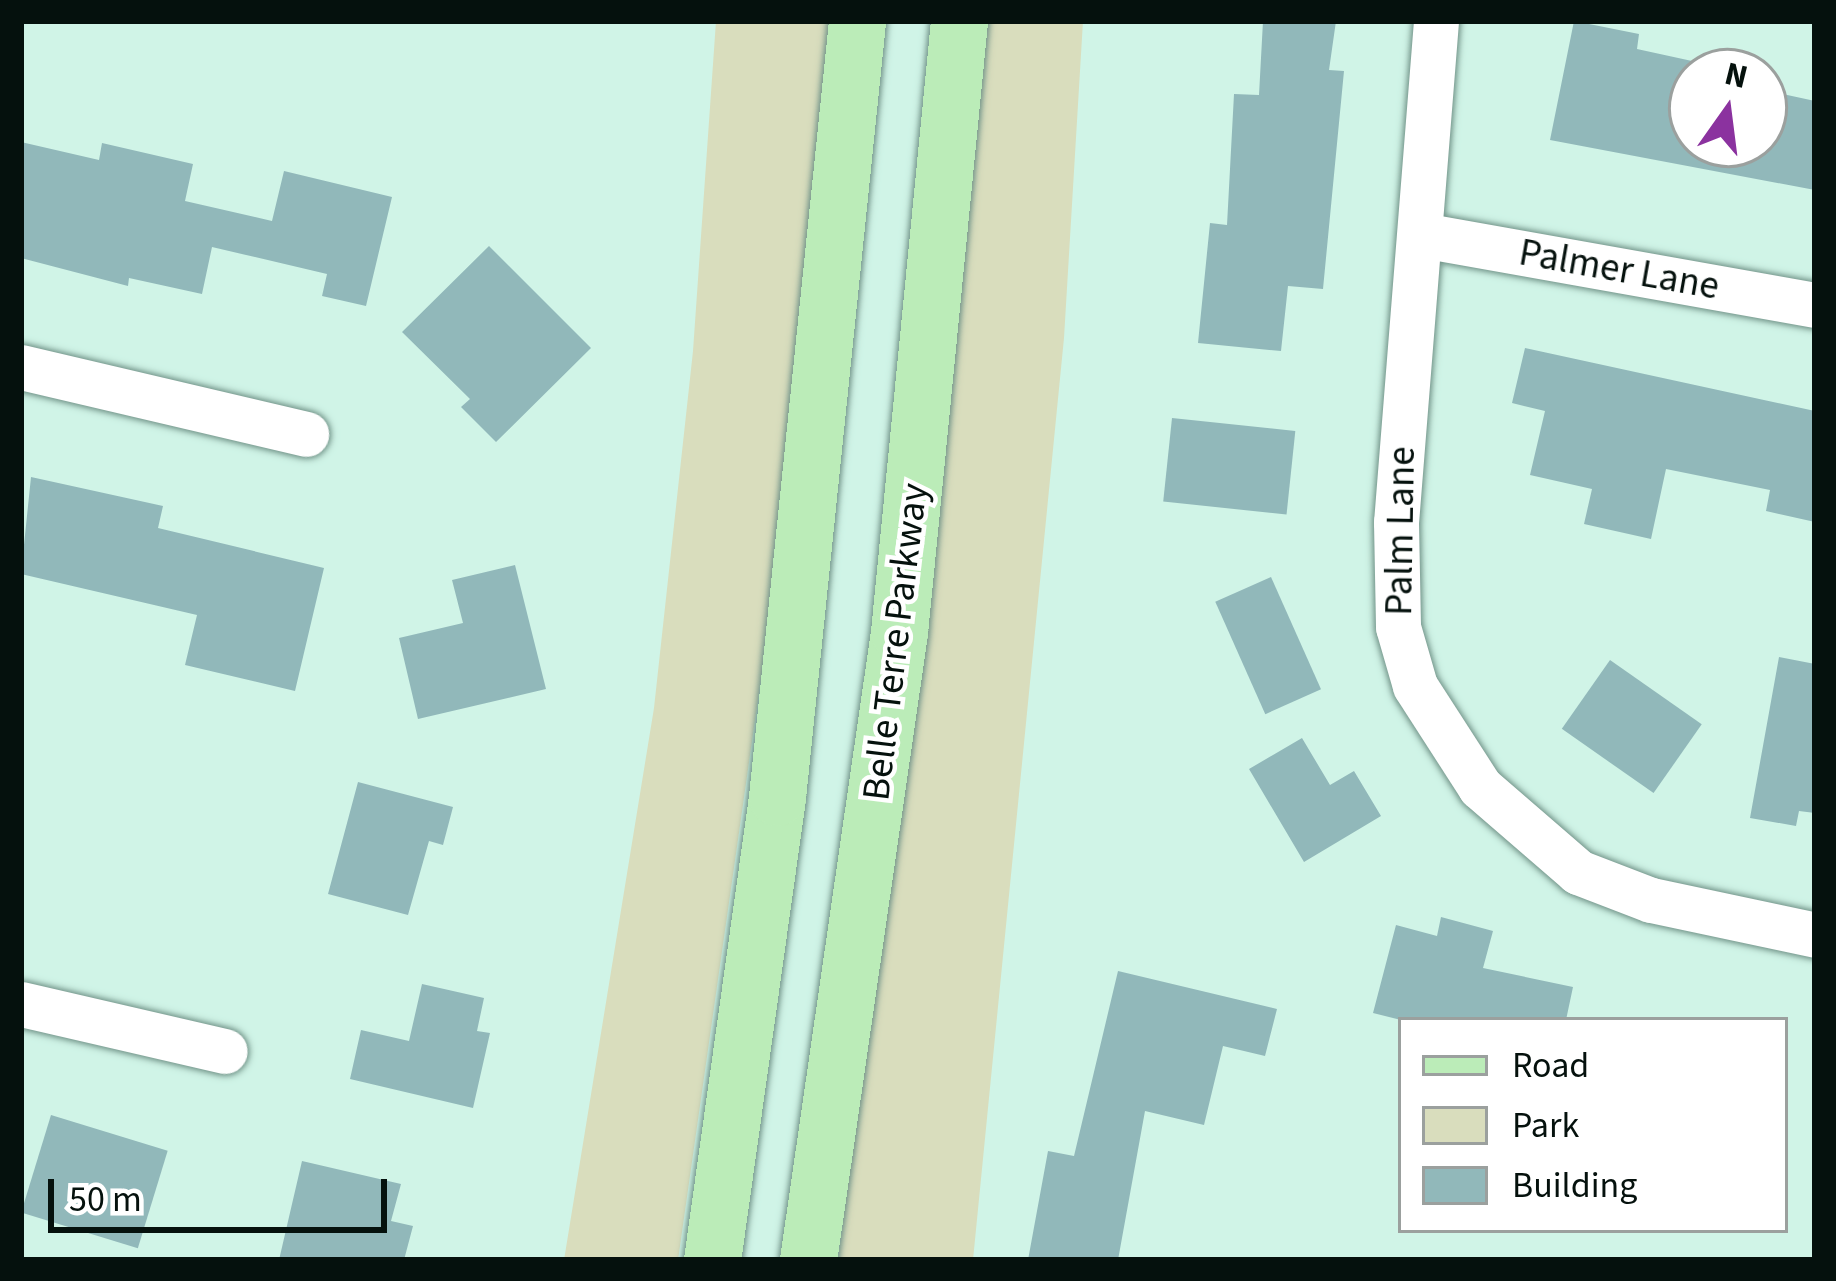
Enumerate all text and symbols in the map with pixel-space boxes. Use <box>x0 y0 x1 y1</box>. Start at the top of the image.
north arrow <box>1668 48 1788 168</box>
text: N <box>1720 50 1752 101</box>
street label: Palmer Lane <box>1515 229 1723 311</box>
street label: Palm Lane <box>1376 446 1426 616</box>
street label: Belle Terre Parkway <box>853 481 939 803</box>
legend <box>1398 1017 1788 1233</box>
text: Road <box>1512 1040 1589 1091</box>
text: Park <box>1512 1100 1579 1151</box>
scale bar <box>54 1155 393 1229</box>
text: Building <box>1512 1160 1637 1211</box>
text: 50 m <box>69 1174 142 1225</box>

